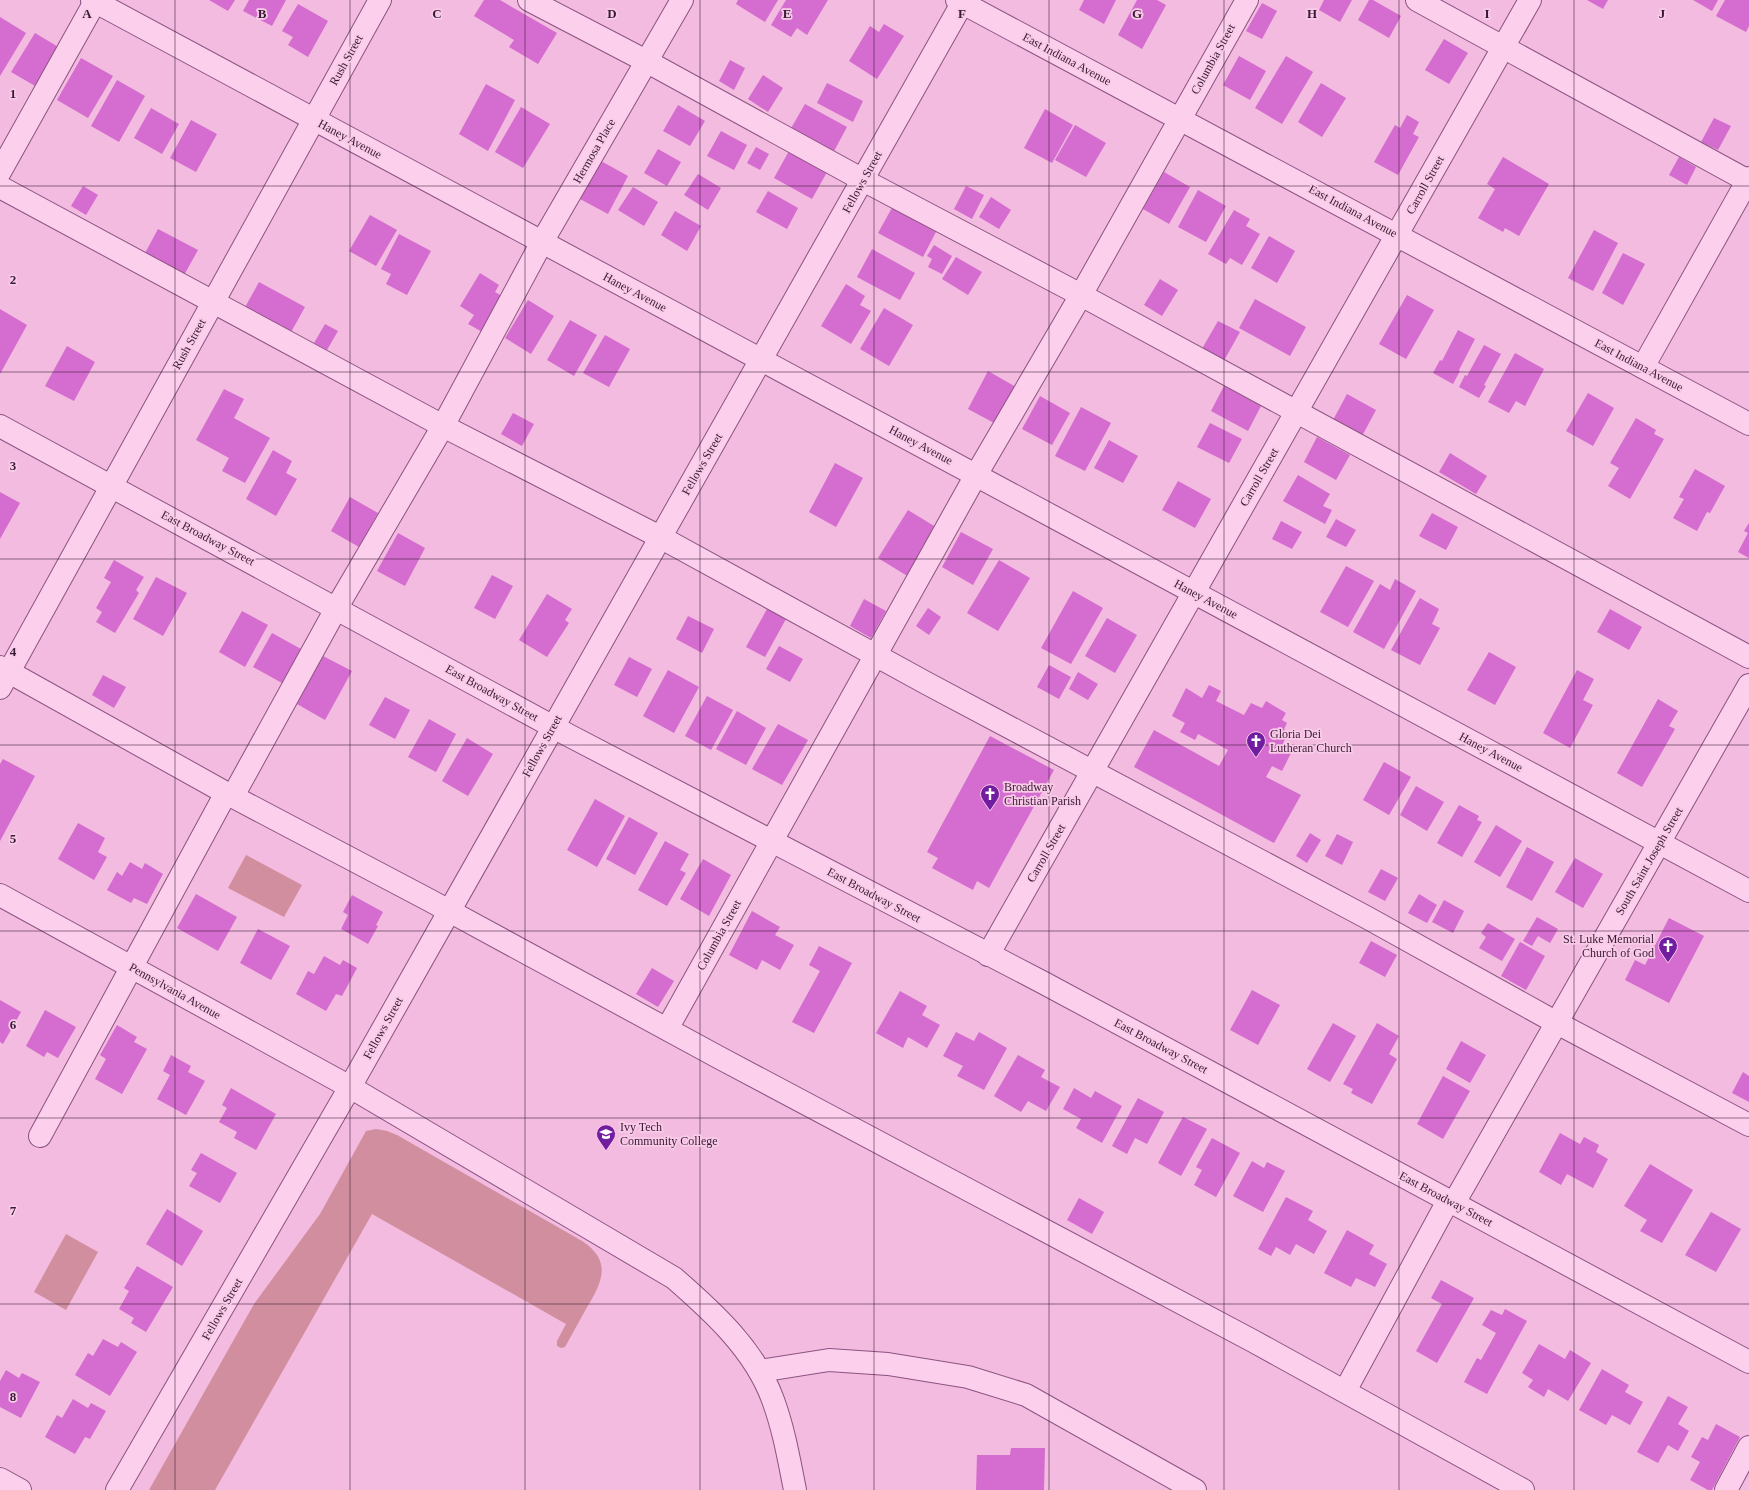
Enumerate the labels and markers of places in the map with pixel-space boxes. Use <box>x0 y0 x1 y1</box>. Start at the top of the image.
place label: Gloria Dei Lutheran Church <box>1270 727 1352 755</box>
church icon: Gloria Dei Lutheran Church <box>1245 730 1267 758</box>
place label: Broadway Christian Parish <box>1004 780 1081 808</box>
church icon: Broadway Christian Parish <box>979 783 1001 811</box>
place label: St. Luke Memorial Church of God <box>1563 932 1655 960</box>
church icon: St. Luke Memorial Church of God <box>1657 935 1679 963</box>
place label: Ivy Tech Community College <box>620 1120 718 1148</box>
school or university icon: Ivy Tech Community College <box>595 1123 617 1151</box>

